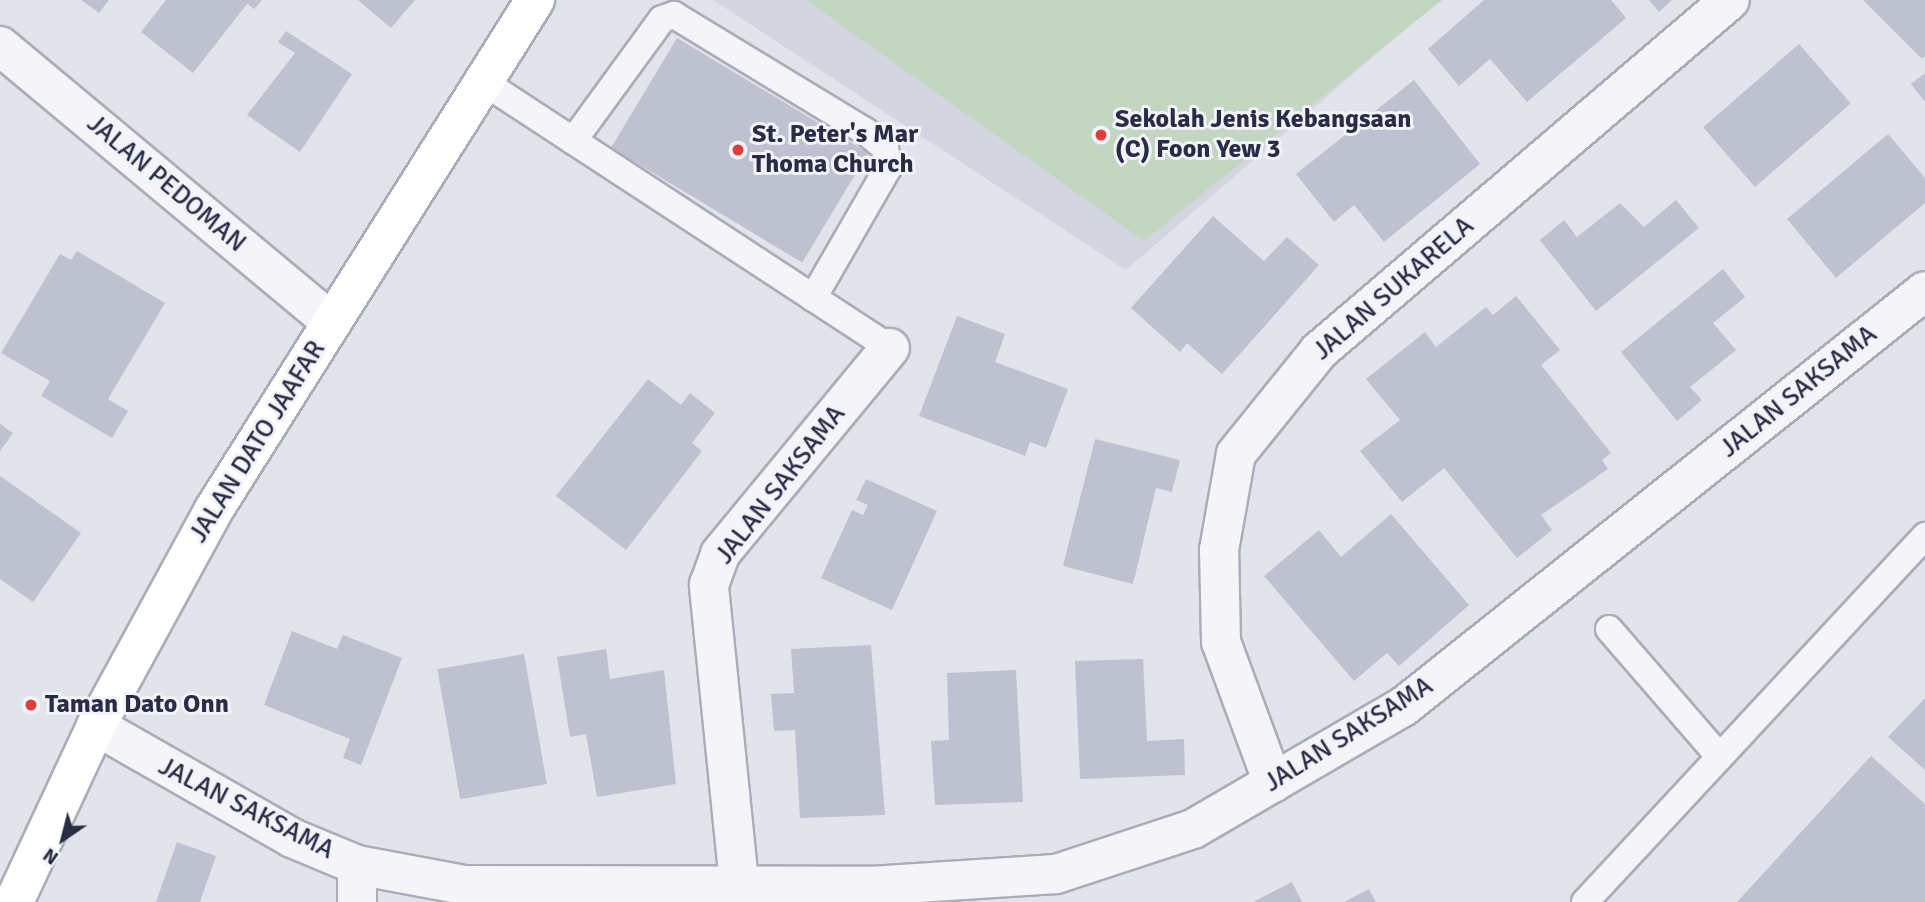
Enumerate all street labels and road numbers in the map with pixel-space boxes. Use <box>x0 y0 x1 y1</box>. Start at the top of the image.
street label: JALAN PEDOMAN <box>80 109 252 259</box>
street label: JALAN SUKARELA <box>1307 211 1481 367</box>
street label: JALAN SAKSAMA <box>1714 319 1884 465</box>
street label: JALAN DATO JAAFAR <box>183 335 333 549</box>
street label: JALAN SAKSAMA <box>709 399 853 571</box>
street label: JALAN SAKSAMA <box>1259 671 1439 799</box>
street label: JALAN SAKSAMA <box>153 751 339 867</box>

